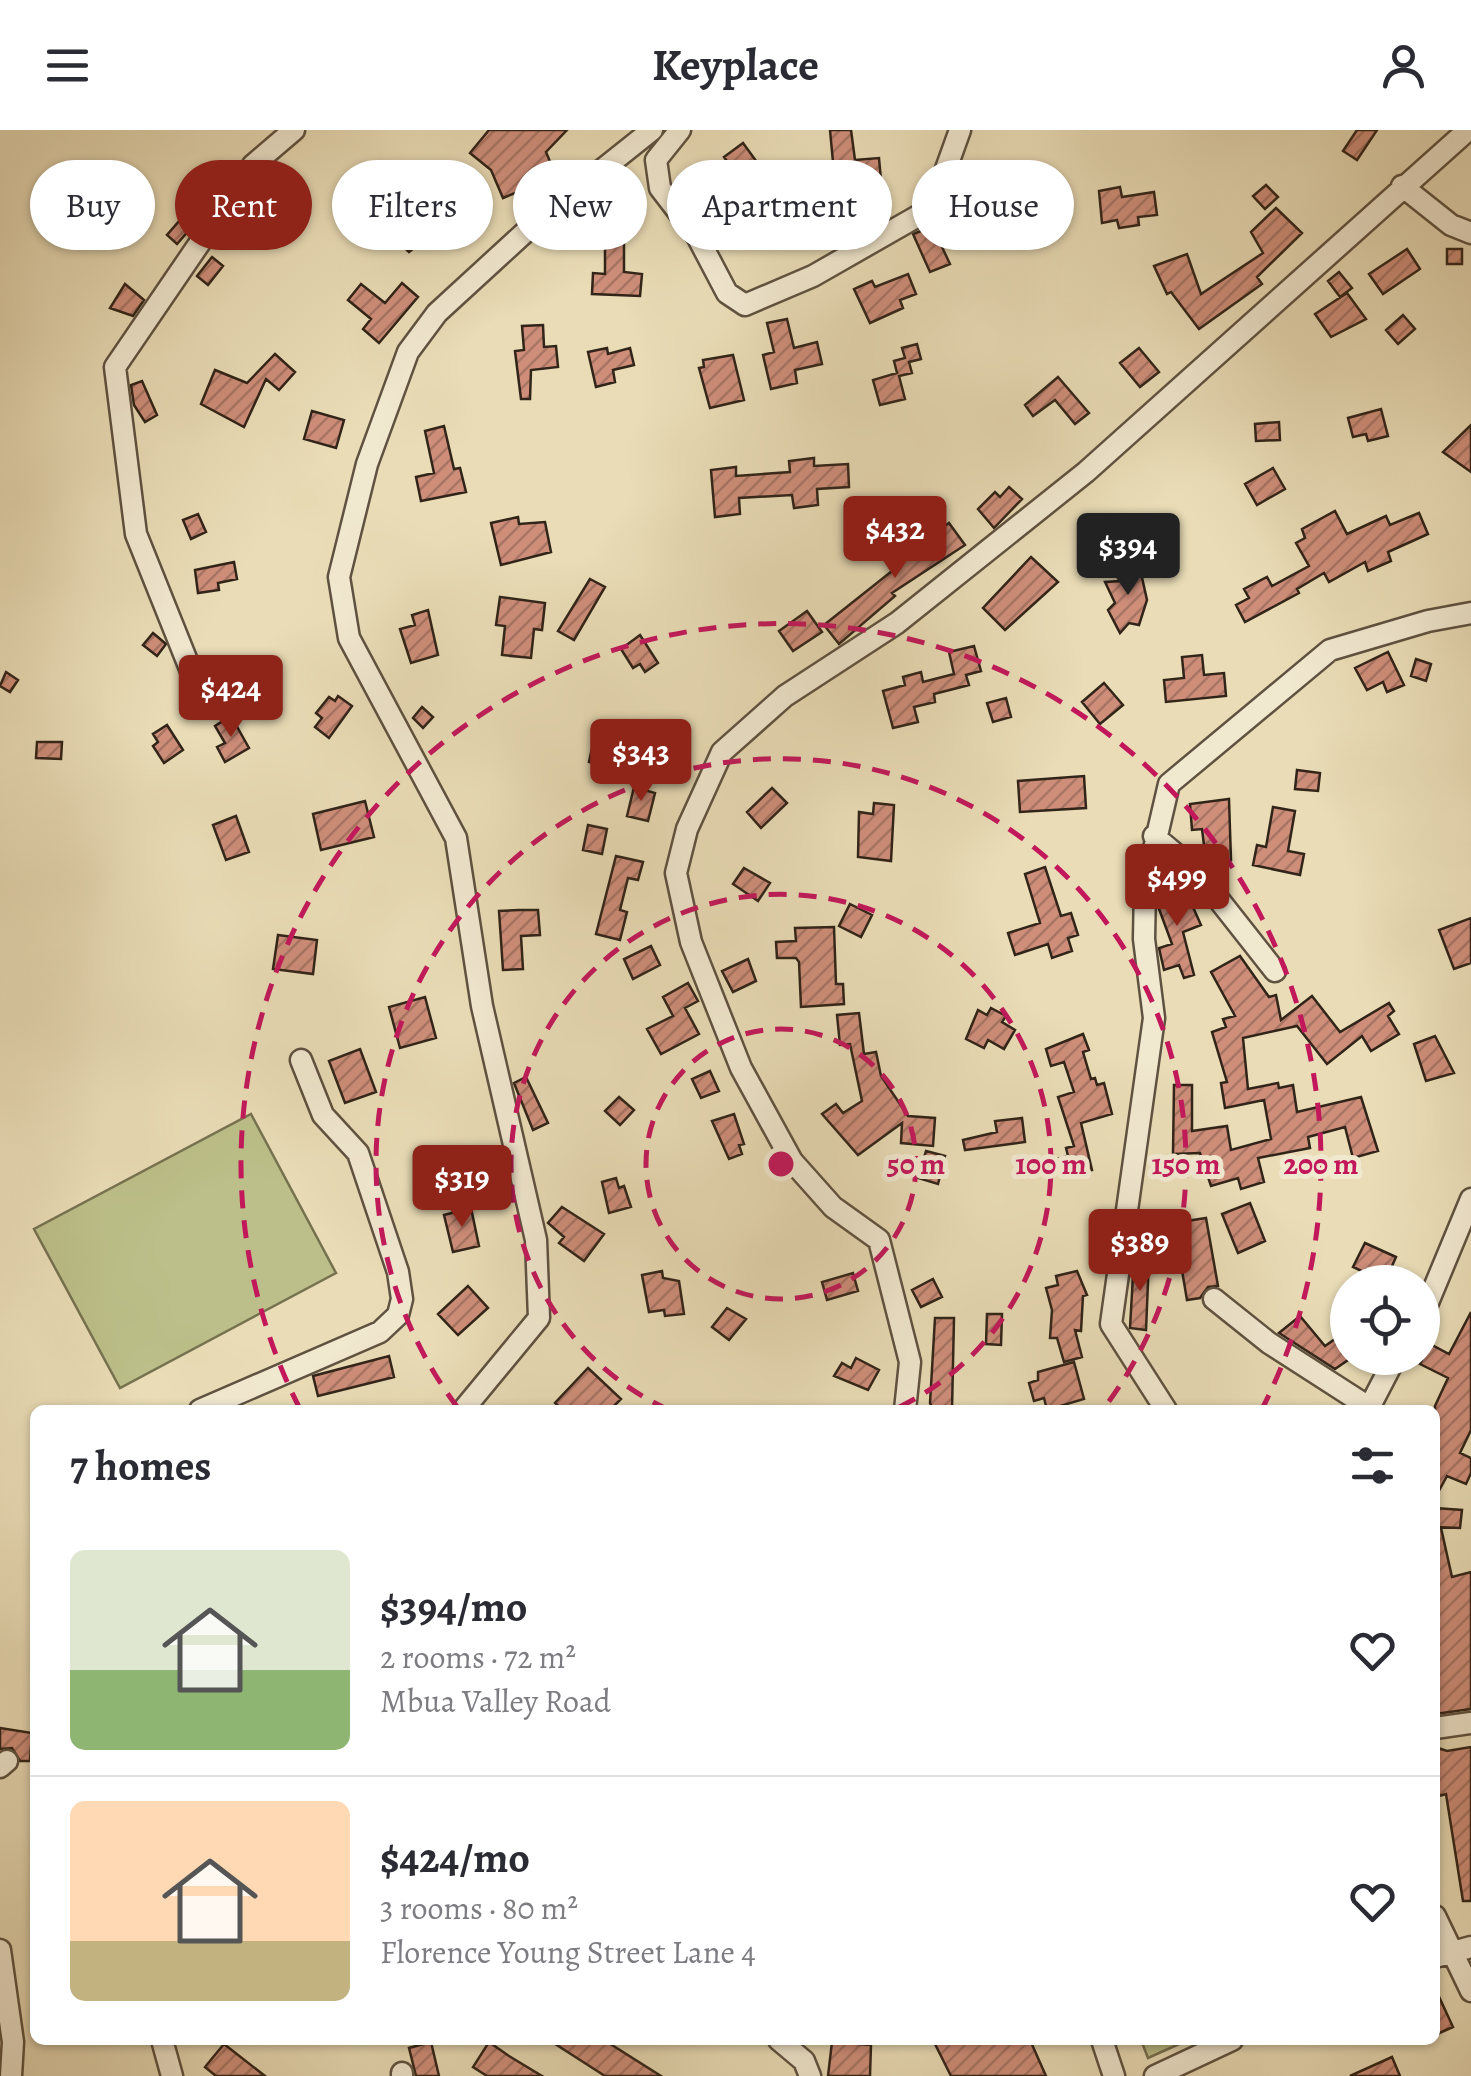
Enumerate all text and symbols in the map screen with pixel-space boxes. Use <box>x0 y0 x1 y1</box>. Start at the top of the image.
text: Keyplace <box>652 34 819 96</box>
icon: menu <box>40 38 95 93</box>
icon: person <box>1376 38 1431 93</box>
chip: Buy <box>30 160 155 250</box>
chip: Rent <box>175 160 312 250</box>
chip: Filters <box>332 160 493 250</box>
chip: New <box>513 160 647 250</box>
chip: Apartment <box>667 160 892 250</box>
chip: House <box>912 160 1074 250</box>
pin: $432 <box>836 496 954 581</box>
text: $432 <box>865 506 925 550</box>
pin: $394 <box>1069 513 1187 598</box>
text: $394 <box>1099 523 1157 567</box>
pin: $424 <box>172 655 290 740</box>
text: $424 <box>201 665 261 709</box>
pin: $343 <box>582 719 700 804</box>
text: $343 <box>612 729 670 773</box>
pin: $499 <box>1118 844 1236 929</box>
text: $499 <box>1147 854 1207 898</box>
text: 50 m <box>887 1144 945 1184</box>
text: 100 m <box>1015 1144 1087 1184</box>
text: 150 m <box>1152 1144 1221 1184</box>
text: 200 m <box>1283 1144 1359 1184</box>
pin: $319 <box>403 1145 521 1230</box>
centre of rings <box>763 1146 799 1182</box>
text: $319 <box>435 1155 489 1199</box>
pin: $389 <box>1081 1209 1199 1294</box>
text: $389 <box>1111 1219 1169 1263</box>
map controls <box>1330 1265 1440 1375</box>
button: locate <box>1330 1265 1440 1375</box>
text: 7 homes <box>70 1437 211 1494</box>
icon: filters <box>1345 1438 1400 1493</box>
text: $394/mo <box>380 1578 528 1635</box>
icon: home <box>150 1590 270 1710</box>
icon: heart <box>1345 1623 1400 1678</box>
text: 2 rooms · 72 m² <box>380 1635 576 1679</box>
text: Mbua Valley Road <box>380 1679 611 1723</box>
text: $424/mo <box>380 1829 530 1886</box>
icon: home <box>150 1841 270 1961</box>
icon: heart <box>1345 1874 1400 1929</box>
text: 3 rooms · 80 m² <box>380 1886 578 1930</box>
text: Florence Young Street Lane 4 <box>380 1930 756 1974</box>

